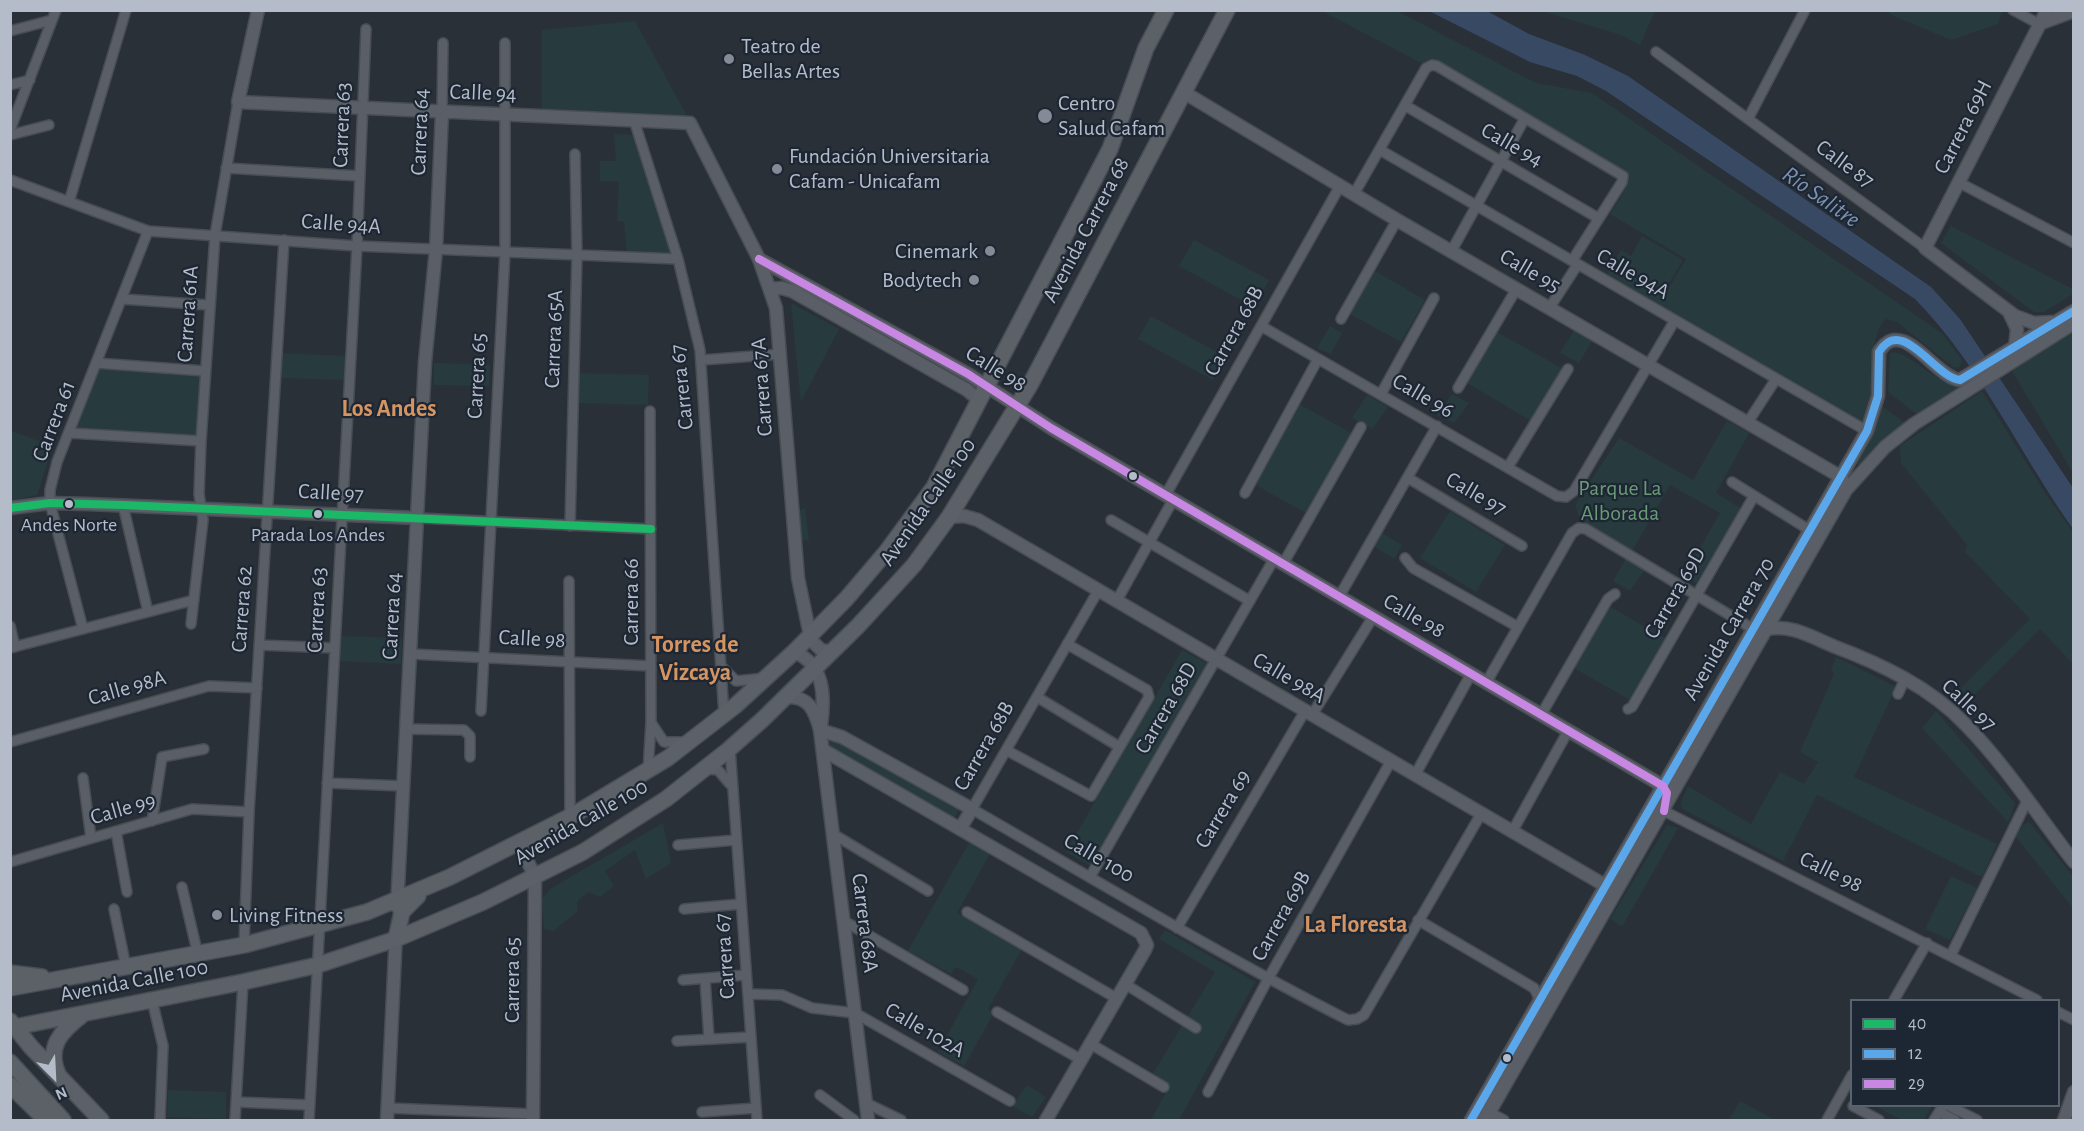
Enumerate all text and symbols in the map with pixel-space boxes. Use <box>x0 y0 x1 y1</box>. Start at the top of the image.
place label: Teatro de Bellas Artes <box>741 33 840 84</box>
marker: Teatro de Bellas Artes <box>722 52 736 66</box>
street label: Carrera 69H <box>1928 76 1998 178</box>
street label: Calle 94 <box>449 79 517 107</box>
street label: Carrera 63 <box>327 82 357 168</box>
street label: Carrera 64 <box>405 88 435 176</box>
place label: Centro Salud Cafam <box>1058 90 1165 142</box>
marker: Centro Salud Cafam <box>1036 107 1054 125</box>
street label: Calle 94 <box>1476 117 1548 173</box>
street label: Calle 87 <box>1811 134 1879 194</box>
place label: Fundación Universitaria Cafam - Unicafam <box>789 143 990 194</box>
street label: Avenida Carrera 68 <box>1037 153 1135 307</box>
water label: Río Salitre <box>1777 160 1865 234</box>
marker: Fundación Universitaria Cafam - Unicafam <box>770 162 784 176</box>
street label: Calle 94A <box>300 208 382 240</box>
place label: Cinemark <box>895 238 978 264</box>
street label: Calle 95 <box>1495 243 1565 299</box>
street label: Calle 94A <box>1592 243 1674 305</box>
marker: Cinemark <box>983 244 997 258</box>
street label: Carrera 61A <box>171 265 205 363</box>
place label: Bodytech <box>882 267 962 293</box>
marker: Bodytech <box>967 273 981 287</box>
street label: Carrera 68B <box>1198 281 1270 381</box>
street label: Carrera 65A <box>539 289 569 389</box>
street label: Carrera 65 <box>462 332 492 420</box>
street label: Carrera 67A <box>745 337 779 437</box>
street label: Calle 98 <box>961 340 1031 398</box>
street label: Carrera 67 <box>664 343 700 431</box>
street label: Calle 96 <box>1387 368 1459 424</box>
street label: Carrera 61 <box>27 377 81 465</box>
district label: Los Andes <box>341 395 437 423</box>
street label: Avenida Calle 100 <box>874 433 982 571</box>
street label: Calle 97 <box>1441 466 1511 522</box>
unlabelled marker <box>1127 470 1139 482</box>
park label: Parque La Alborada <box>1578 475 1662 526</box>
street label: Calle 97 <box>297 478 365 508</box>
marker: Andes Norte <box>63 498 75 510</box>
marker: Parada Los Andes <box>312 508 324 520</box>
place label: Andes Norte <box>21 513 117 537</box>
place label: Parada Los Andes <box>251 523 385 547</box>
street label: Carrera 69D <box>1638 543 1712 643</box>
street label: Avenida Carrera 70 <box>1677 553 1781 705</box>
street label: Carrera 66 <box>618 558 644 646</box>
street label: Carrera 62 <box>226 565 258 653</box>
street label: Carrera 63 <box>302 566 332 654</box>
street label: Carrera 64 <box>377 572 407 660</box>
street label: Calle 98 <box>1378 588 1450 644</box>
street label: Calle 98 <box>498 624 566 654</box>
district label: Torres de Vizcaya <box>651 631 739 687</box>
street label: Calle 98A <box>1248 647 1330 709</box>
street label: Carrera 68D <box>1129 658 1203 758</box>
street label: Calle 98A <box>85 664 169 712</box>
street label: Calle 97 <box>1936 673 2002 737</box>
street label: Carrera 68B <box>948 697 1020 795</box>
street label: Carrera 69 <box>1189 765 1257 853</box>
street label: Avenida Calle 100 <box>509 773 653 871</box>
street label: Calle 99 <box>87 787 159 831</box>
street label: Calle 100 <box>1059 827 1139 889</box>
street label: Calle 98 <box>1795 845 1867 899</box>
street label: Carrera 69B <box>1245 866 1317 966</box>
street label: Carrera 68A <box>846 872 884 974</box>
place label: Living Fitness <box>229 902 343 928</box>
marker: Living Fitness <box>210 908 224 922</box>
district label: La Floresta <box>1304 911 1408 939</box>
street label: Carrera 67 <box>709 912 741 1000</box>
street label: Carrera 65 <box>499 937 525 1023</box>
street label: Avenida Calle 100 <box>58 954 210 1008</box>
street label: Calle 102A <box>880 997 970 1063</box>
legend <box>1850 999 2060 1107</box>
text: 40 <box>1908 1015 1926 1033</box>
text: 12 <box>1908 1045 1922 1063</box>
north arrow <box>24 1047 84 1107</box>
unlabelled marker <box>1501 1052 1513 1064</box>
text: 29 <box>1908 1075 1925 1093</box>
text: N <box>53 1084 70 1103</box>

